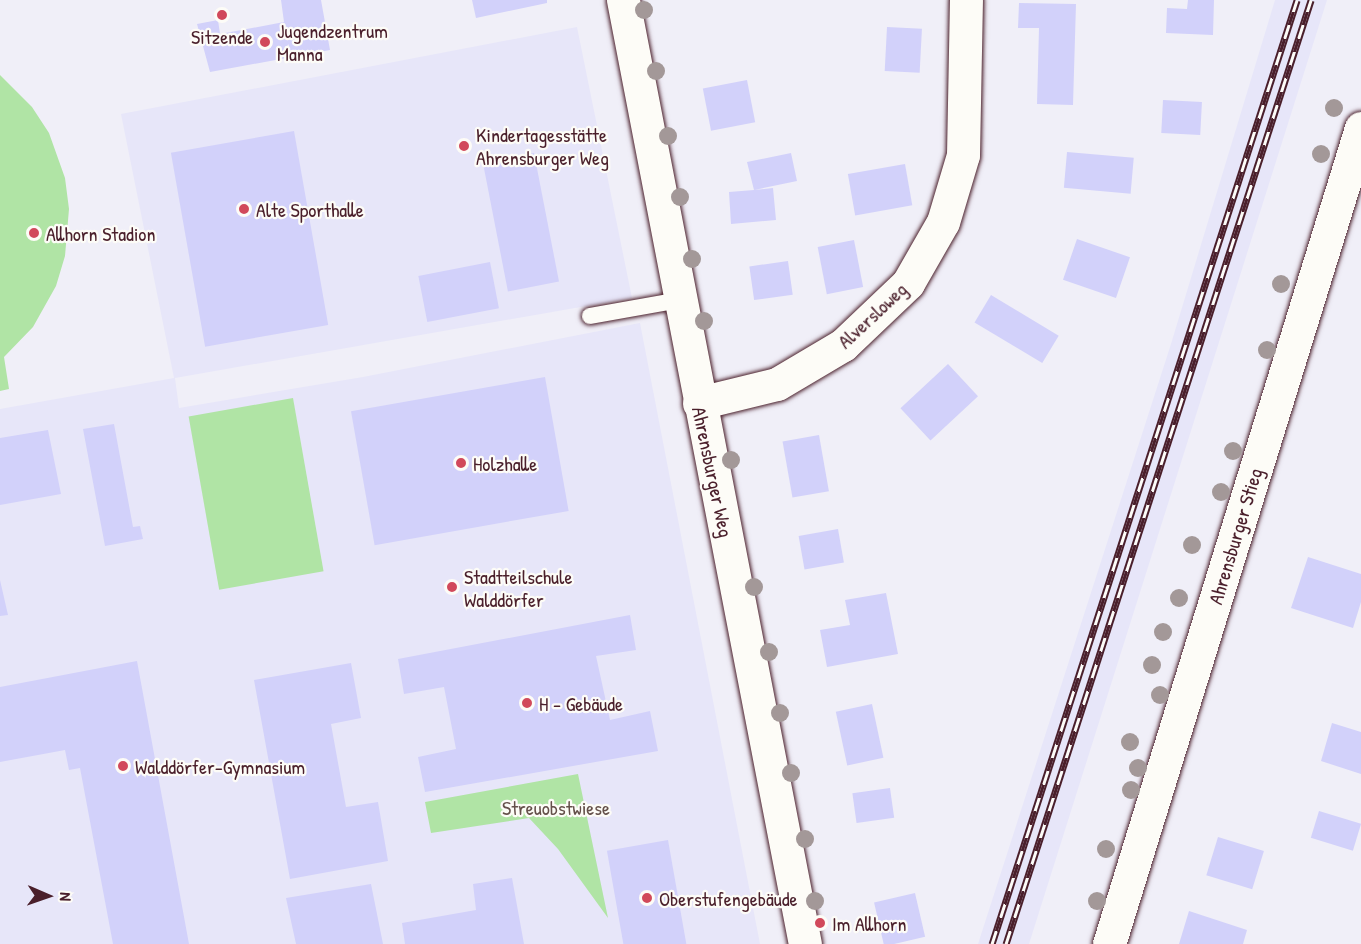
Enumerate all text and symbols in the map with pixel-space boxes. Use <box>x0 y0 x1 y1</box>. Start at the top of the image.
marker: Sitzende <box>215 8 229 22</box>
place label: Jugendzentrum Manna <box>277 19 388 66</box>
place label: Sitzende <box>191 24 253 48</box>
marker: Jugendzentrum Manna <box>258 35 272 49</box>
place label: Kindertagesstätte Ahrensburger Weg <box>476 122 609 169</box>
marker: Kindertagesstätte Ahrensburger Weg <box>457 139 471 153</box>
place label: Alte Sporthalle <box>256 197 364 221</box>
marker: Alte Sporthalle <box>237 202 251 216</box>
place label: Allhorn Stadion <box>46 221 155 245</box>
marker: Allhorn Stadion <box>27 226 41 240</box>
street label: Alversloweg <box>832 277 912 353</box>
street label: Ahrensburger Weg <box>687 405 739 539</box>
place label: Holzhalle <box>473 451 537 475</box>
marker: Holzhalle <box>454 456 468 470</box>
street label: Ahrensburger Stieg <box>1203 465 1267 607</box>
place label: Stadtteilschule Walddörfer <box>464 564 572 611</box>
marker: Stadtteilschule Walddörfer <box>445 580 459 594</box>
place label: H - Gebäude <box>539 691 623 715</box>
marker: H - Gebäude <box>520 696 534 710</box>
place label: Walddörfer-Gymnasium <box>135 754 305 778</box>
marker: Walddörfer-Gymnasium <box>116 759 130 773</box>
park label: Streuobstwiese <box>502 795 610 819</box>
north arrow <box>18 866 78 926</box>
place label: Oberstufengebäude <box>659 886 797 910</box>
marker: Oberstufengebäude <box>640 891 654 905</box>
text: N <box>55 892 77 901</box>
place label: Im Allhorn <box>832 911 906 935</box>
marker: Im Allhorn <box>813 916 827 930</box>

